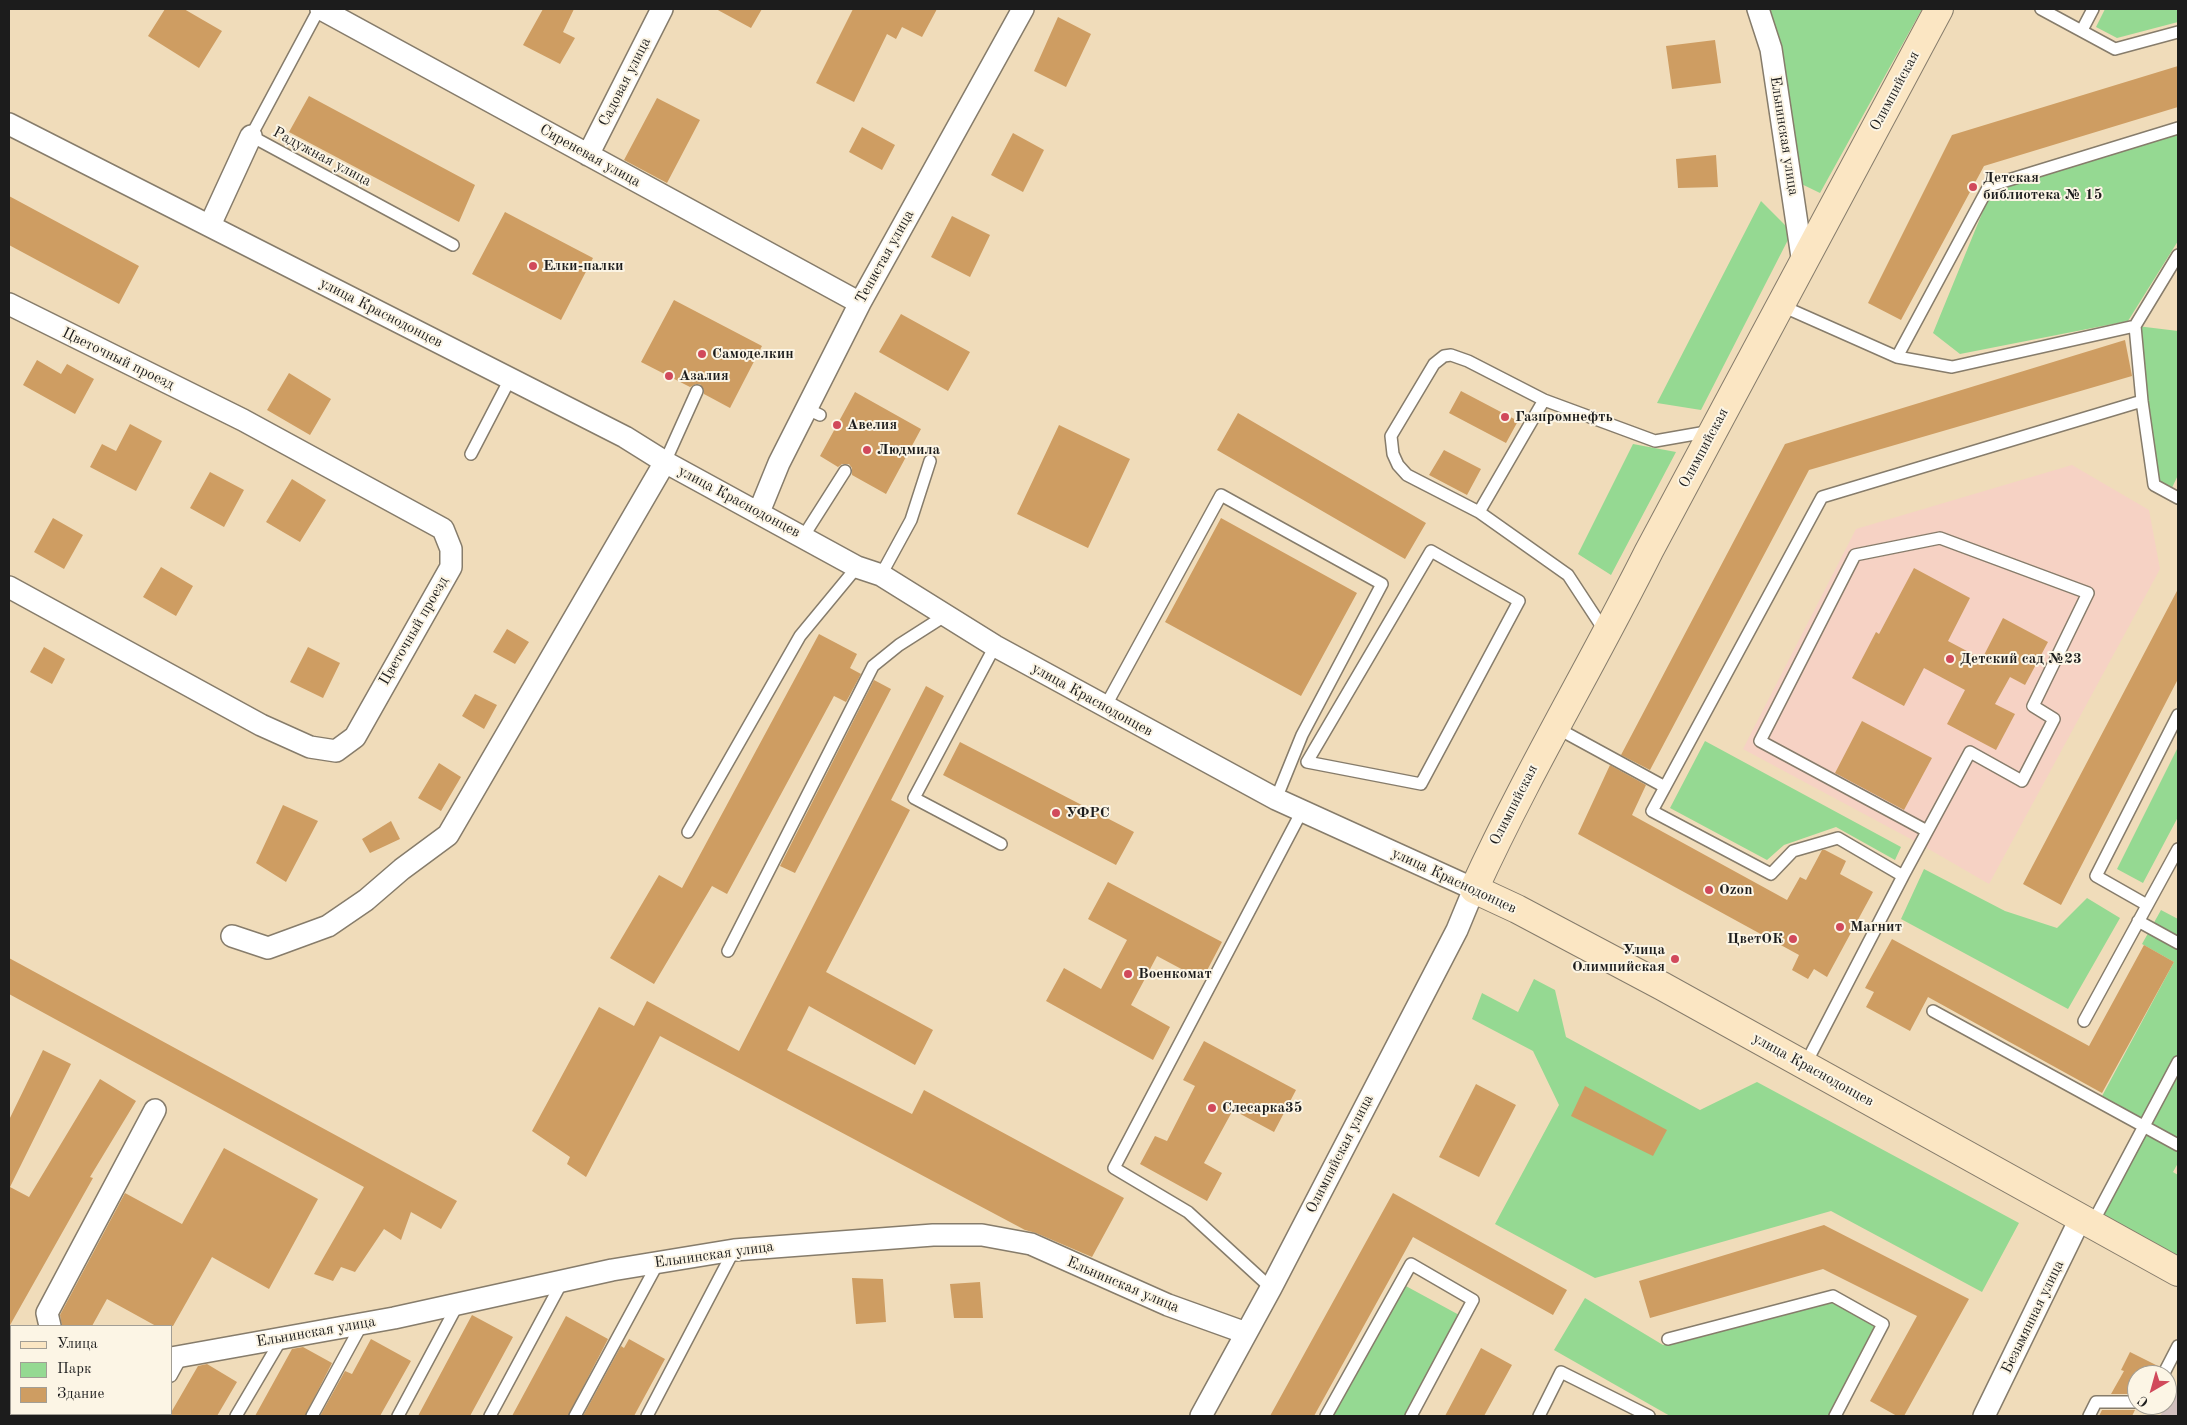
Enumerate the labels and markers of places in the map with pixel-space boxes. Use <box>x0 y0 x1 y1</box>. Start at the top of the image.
place label: Детская библиотека № 15 <box>1983 169 2102 204</box>
marker: Детская библиотека № 15 <box>1967 181 1979 193</box>
place label: Елки-палки <box>543 257 624 275</box>
marker: Елки-палки <box>527 260 539 272</box>
place label: Самоделкин <box>712 345 794 363</box>
marker: Самоделкин <box>696 348 708 360</box>
place label: Азалия <box>679 367 729 385</box>
marker: Азалия <box>663 370 675 382</box>
place label: Газпромнефть <box>1515 408 1613 426</box>
marker: Газпромнефть <box>1499 411 1511 423</box>
place label: Авелия <box>847 416 897 434</box>
marker: Авелия <box>831 419 843 431</box>
place label: Людмила <box>877 441 940 459</box>
marker: Людмила <box>861 444 873 456</box>
place label: Детский сад №23 <box>1960 650 2082 668</box>
marker: Детский сад №23 <box>1944 653 1956 665</box>
place label: УФРС <box>1066 804 1110 822</box>
marker: УФРС <box>1050 807 1062 819</box>
place label: Ozon <box>1719 881 1752 899</box>
marker: Ozon <box>1703 884 1715 896</box>
place label: Магнит <box>1850 918 1902 936</box>
marker: Магнит <box>1834 921 1846 933</box>
place label: ЦветОК <box>1727 930 1783 948</box>
marker: ЦветОК <box>1787 933 1799 945</box>
place label: Улица Олимпийская <box>1572 941 1665 976</box>
marker: Улица Олимпийская <box>1669 953 1681 965</box>
place label: Военкомат <box>1138 965 1212 983</box>
marker: Военкомат <box>1122 968 1134 980</box>
place label: Слесарка35 <box>1222 1099 1303 1117</box>
marker: Слесарка35 <box>1206 1102 1218 1114</box>

